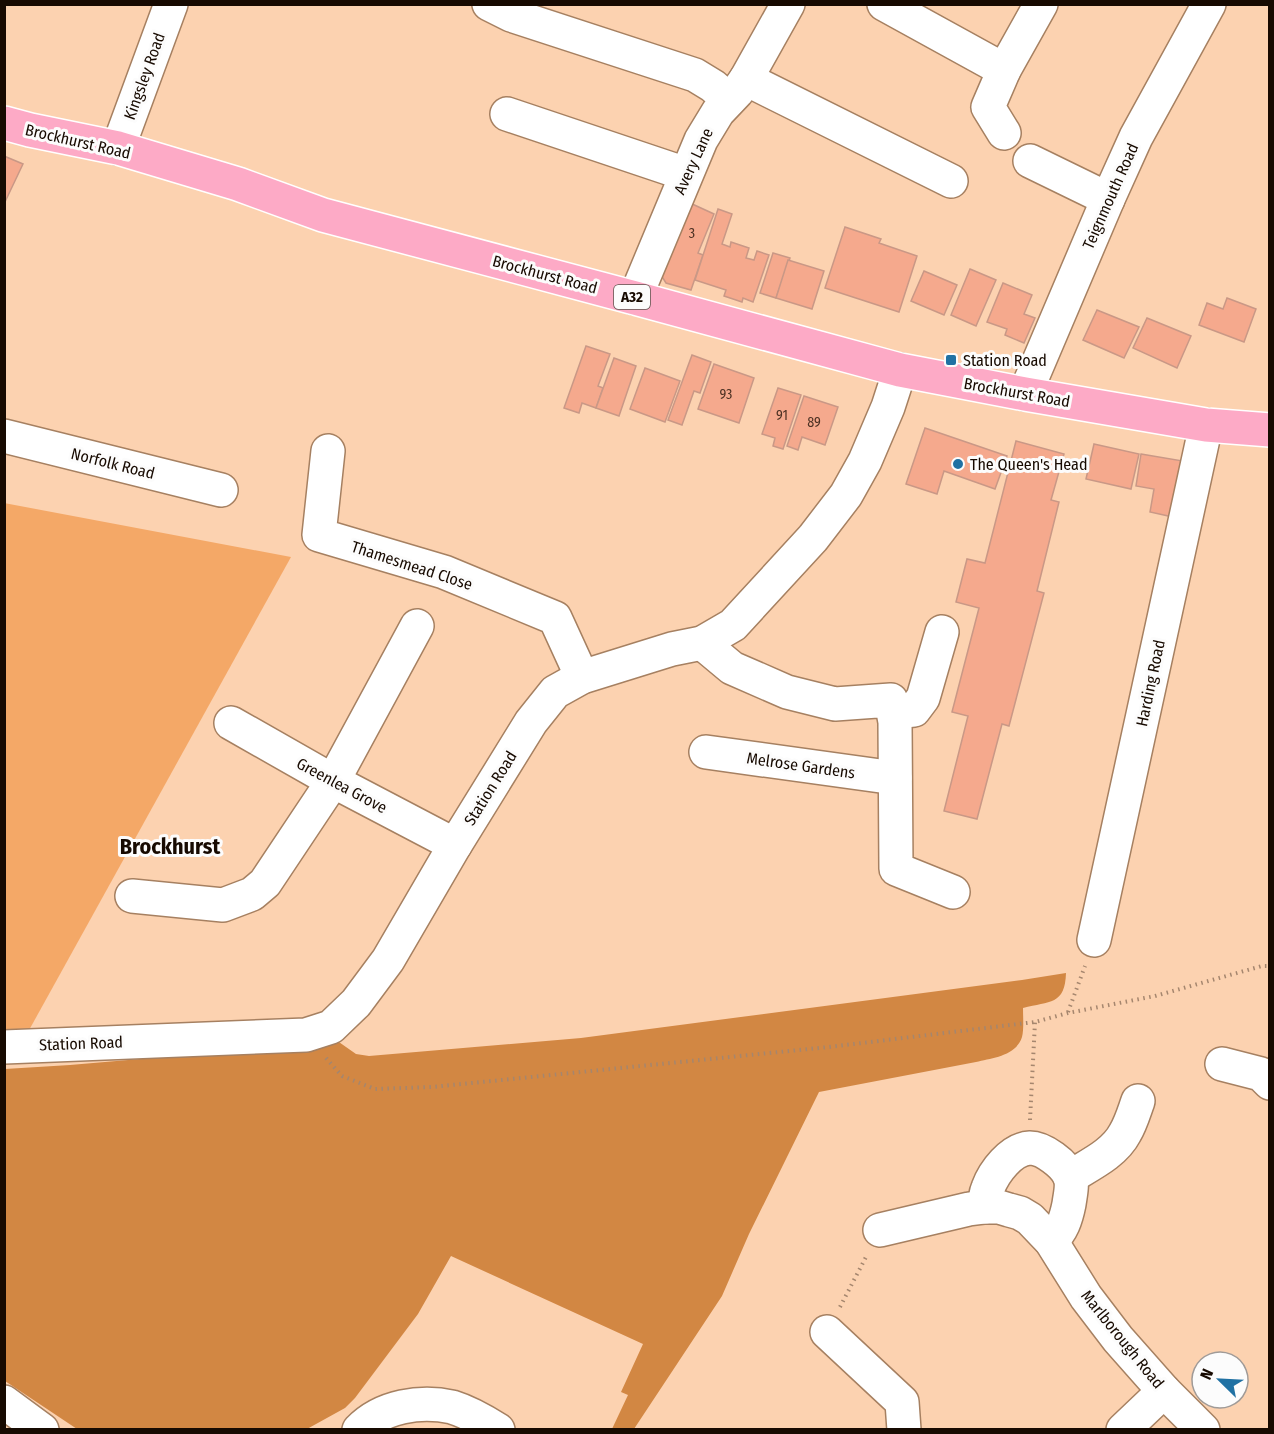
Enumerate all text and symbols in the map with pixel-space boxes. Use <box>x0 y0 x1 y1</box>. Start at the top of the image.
street label: Kingsley Road <box>120 30 169 122</box>
street label: Brockhurst Road <box>23 120 133 163</box>
street label: Avery Lane <box>670 125 717 197</box>
street label: Teignmouth Road <box>1079 140 1142 252</box>
house number: 3 <box>689 225 695 242</box>
street label: Brockhurst Road <box>490 251 599 298</box>
road number: A32 <box>614 285 650 309</box>
place label: Station Road <box>963 351 1047 370</box>
marker: Station Road <box>944 353 958 367</box>
street label: Brockhurst Road <box>962 374 1072 411</box>
house number: 93 <box>720 386 732 403</box>
house number: 91 <box>776 407 788 424</box>
house number: 89 <box>807 414 821 431</box>
street label: Norfolk Road <box>69 444 157 483</box>
place label: The Queen's Head <box>970 455 1088 474</box>
marker: The Queen's Head <box>951 457 965 471</box>
street label: Thamesmead Close <box>349 537 475 594</box>
street label: Harding Road <box>1132 638 1169 728</box>
street label: Station Road <box>460 748 521 829</box>
street label: Melrose Gardens <box>745 748 857 783</box>
street label: Greenlea Grove <box>293 754 390 817</box>
district label: Brockhurst <box>120 833 220 860</box>
street label: Station Road <box>39 1033 123 1054</box>
street label: Marlborough Road <box>1077 1286 1168 1392</box>
north arrow <box>1190 1350 1250 1410</box>
text: N <box>1196 1366 1217 1382</box>

